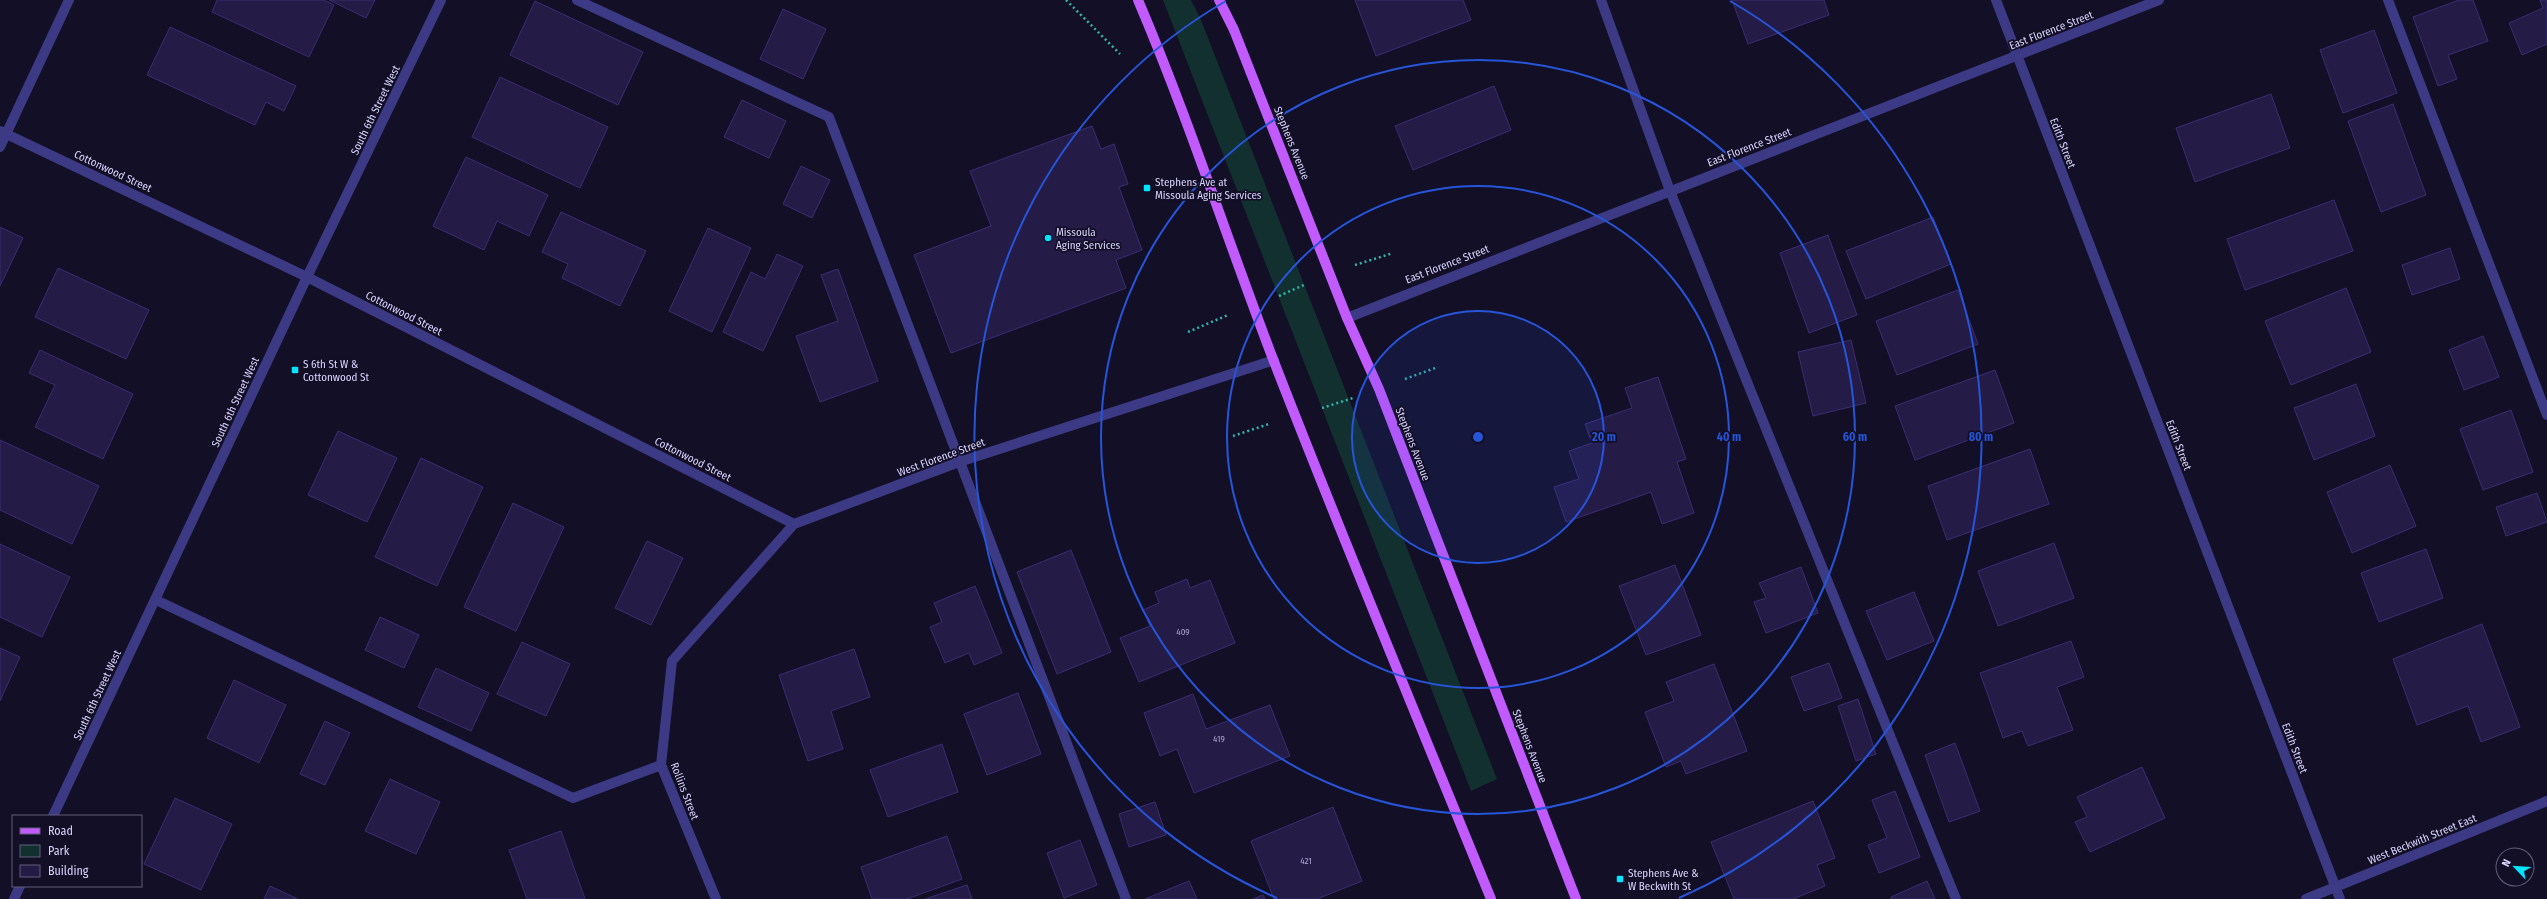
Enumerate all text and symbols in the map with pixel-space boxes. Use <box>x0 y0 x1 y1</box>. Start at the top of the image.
street label: East Florence Street <box>2007 8 2095 52</box>
street label: South 6th Street West <box>348 63 403 157</box>
street label: Stephens Avenue <box>1271 105 1312 182</box>
street label: Edith Street <box>2047 116 2078 170</box>
street label: East Florence Street <box>1705 125 1793 169</box>
street label: Cottonwood Street <box>72 148 154 195</box>
place label: Stephens Ave at Missoula Aging Services <box>1155 176 1262 202</box>
marker: Stephens Ave at Missoula Aging Services <box>1142 183 1152 193</box>
place label: Missoula Aging Services <box>1056 226 1121 252</box>
marker: Missoula Aging Services <box>1043 233 1053 243</box>
street label: East Florence Street <box>1403 242 1491 286</box>
street label: Cottonwood Street <box>363 289 445 339</box>
street label: South 6th Street West <box>209 355 262 449</box>
place label: S 6th St W & Cottonwood St <box>303 358 369 384</box>
marker: S 6th St W & Cottonwood St <box>290 365 300 375</box>
street label: Stephens Avenue <box>1393 406 1432 483</box>
street label: Edith Street <box>2163 418 2194 472</box>
centre of rings <box>1471 430 1485 444</box>
text: 20 m <box>1591 430 1616 444</box>
text: 40 m <box>1717 430 1741 444</box>
text: 60 m <box>1843 430 1867 444</box>
text: 80 m <box>1969 430 1993 444</box>
street label: Cottonwood Street <box>652 435 734 485</box>
street label: West Florence Street <box>896 435 987 479</box>
house number: 409 <box>1176 627 1190 637</box>
street label: South 6th Street West <box>71 648 124 742</box>
street label: Stephens Avenue <box>1510 708 1549 785</box>
street label: Edith Street <box>2279 721 2310 775</box>
house number: 419 <box>1213 734 1225 744</box>
street label: Rollins Street <box>668 761 702 822</box>
street label: West Beckwith Street East <box>2366 812 2479 867</box>
legend <box>12 815 142 887</box>
text: Road <box>48 824 73 838</box>
text: Park <box>48 844 70 858</box>
north arrow <box>2495 847 2535 887</box>
house number: 421 <box>1300 856 1312 866</box>
text: N <box>2499 857 2514 869</box>
text: Building <box>48 864 89 878</box>
place label: Stephens Ave & W Beckwith St <box>1628 867 1698 893</box>
marker: Stephens Ave & W Beckwith St <box>1615 874 1625 884</box>

